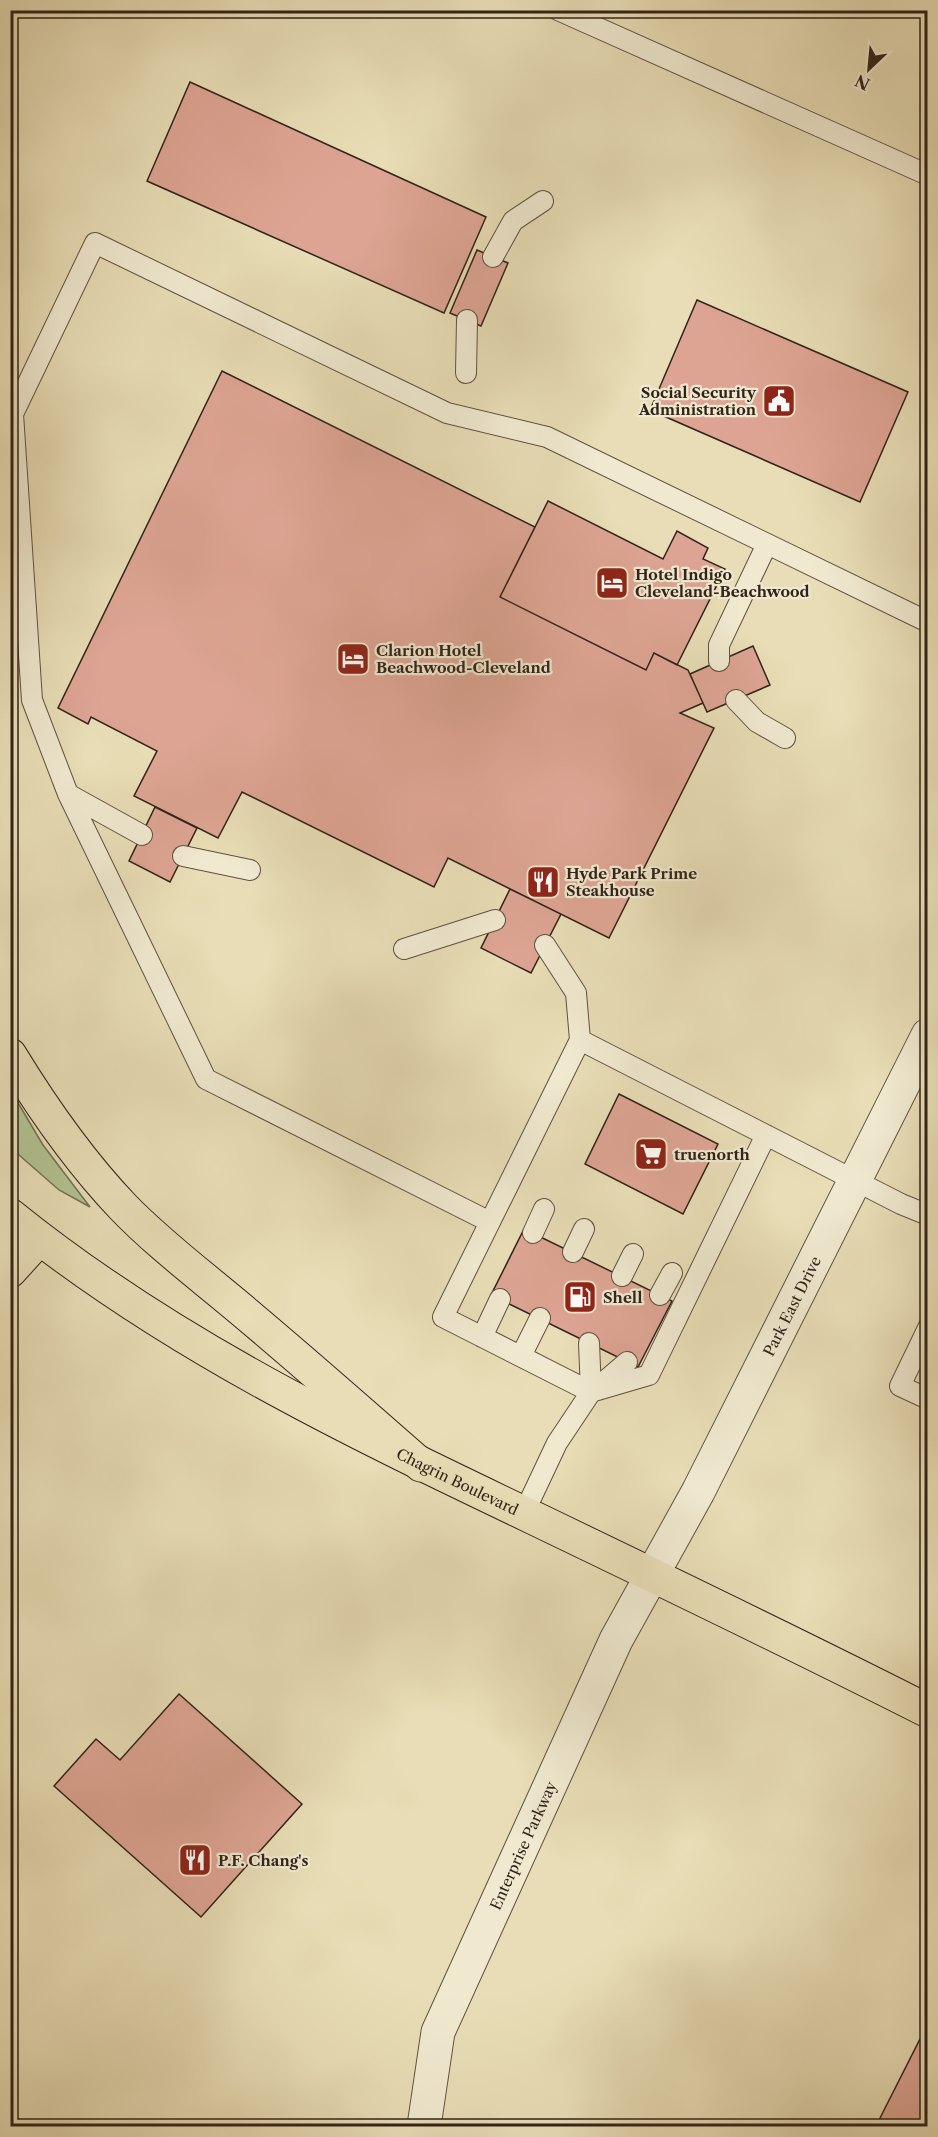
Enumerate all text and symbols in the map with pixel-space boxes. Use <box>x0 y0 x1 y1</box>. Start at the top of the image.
north arrow <box>839 39 899 99</box>
text: N <box>852 70 873 95</box>
place label: Social Security Administration <box>638 383 757 419</box>
public building icon: Social Security Administration <box>761 383 797 419</box>
hotel icon: Hotel Indigo Cleveland-Beachwood <box>594 565 630 601</box>
place label: Hotel Indigo Cleveland-Beachwood <box>635 565 810 601</box>
hotel icon: Clarion Hotel Beachwood-Cleveland <box>335 641 371 677</box>
place label: Clarion Hotel Beachwood-Cleveland <box>376 641 551 677</box>
restaurant icon: Hyde Park Prime Steakhouse <box>525 864 561 900</box>
place label: Hyde Park Prime Steakhouse <box>566 864 697 900</box>
supermarket icon: truenorth <box>633 1136 669 1172</box>
place label: truenorth <box>674 1145 750 1164</box>
street label: Park East Drive <box>759 1253 825 1359</box>
fuel station icon: Shell <box>562 1279 598 1315</box>
place label: Shell <box>603 1288 642 1307</box>
street label: Chagrin Boulevard <box>393 1444 522 1519</box>
street label: Enterprise Parkway <box>485 1778 560 1913</box>
restaurant icon: P.F. Chang's <box>177 1842 213 1878</box>
place label: P.F. Chang's <box>218 1851 309 1870</box>

